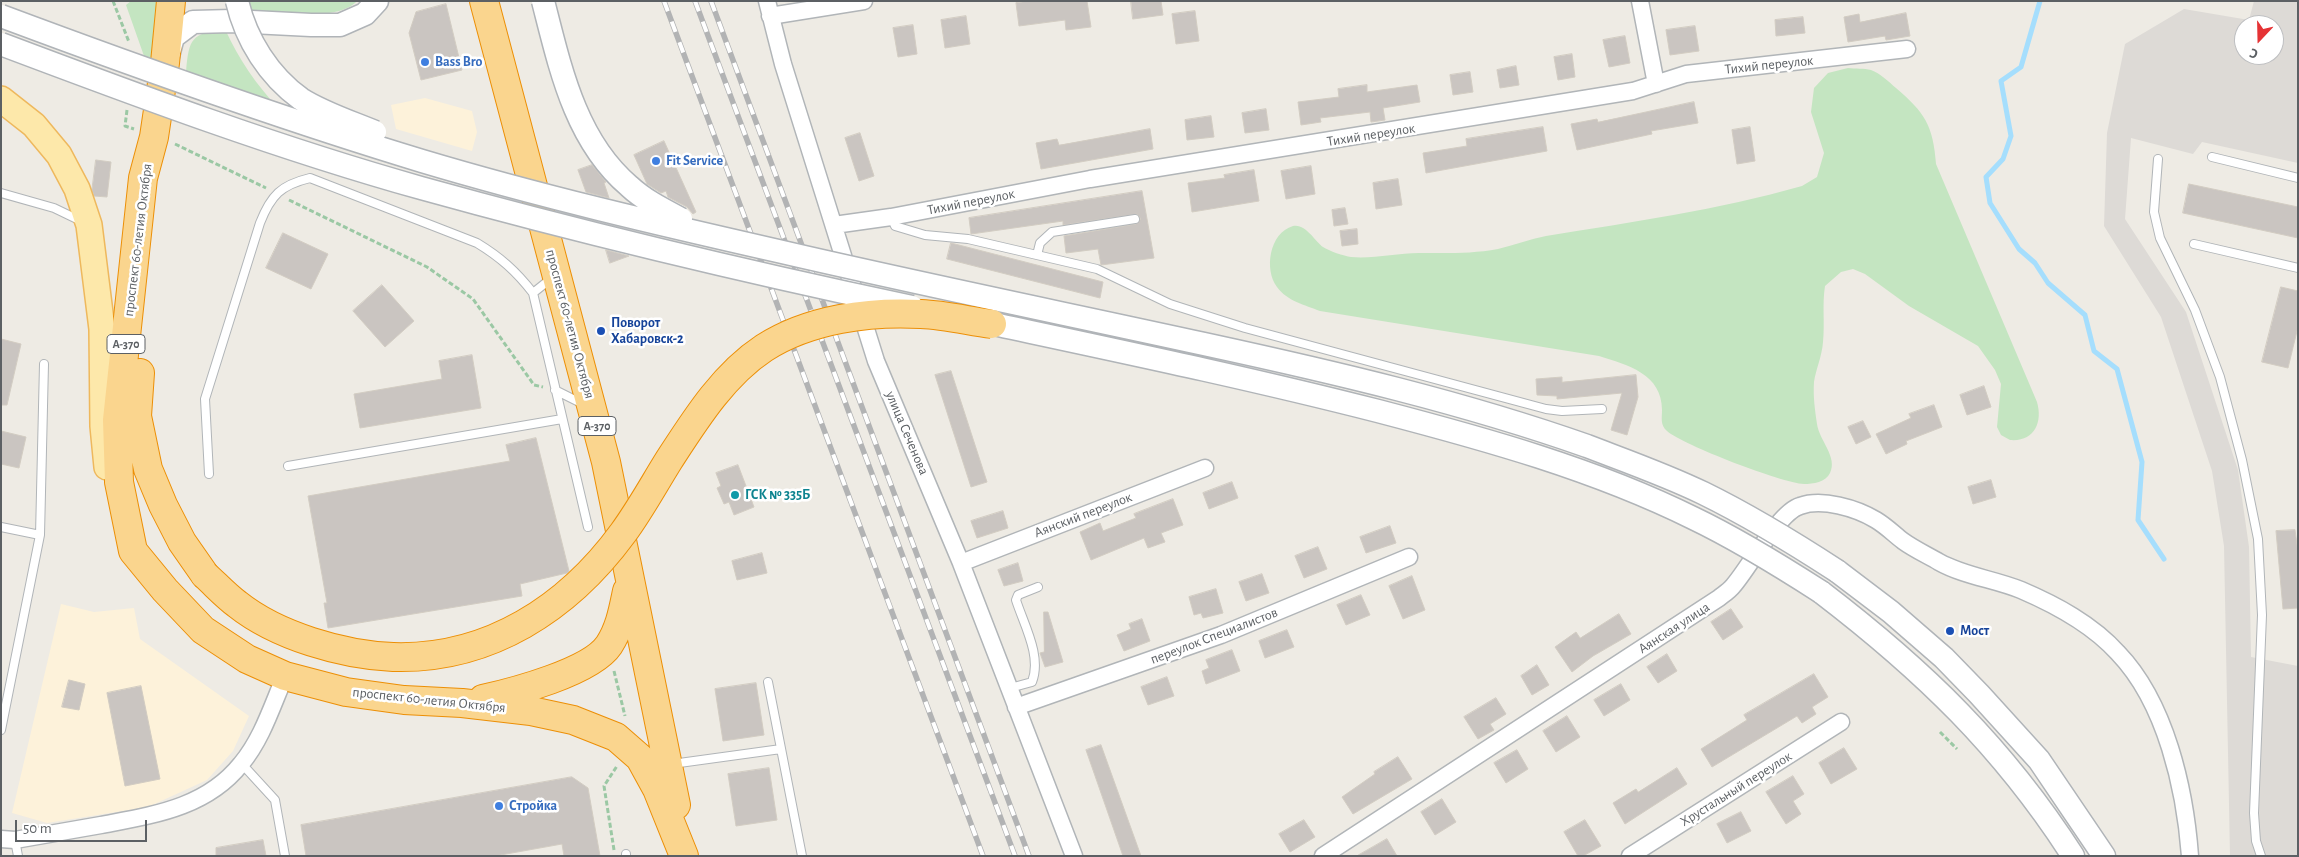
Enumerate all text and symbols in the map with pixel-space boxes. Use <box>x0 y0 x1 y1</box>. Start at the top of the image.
north arrow <box>2234 15 2284 65</box>
text: С <box>2248 45 2260 61</box>
street label: Тихий переулок <box>1724 52 1814 78</box>
place label: Bass Bro <box>435 54 483 70</box>
marker: Bass Bro <box>419 56 431 68</box>
street label: Тихий переулок <box>1326 120 1416 150</box>
place label: Fit Service <box>666 153 723 169</box>
marker: Fit Service <box>650 155 662 167</box>
street label: проспект 60-летия Октября <box>120 163 156 317</box>
street label: Тихий переулок <box>926 185 1016 219</box>
street label: проспект 60-летия Октября <box>542 247 598 401</box>
place label: Поворот Хабаровск-2 <box>611 315 684 348</box>
marker: Поворот Хабаровск-2 <box>595 325 607 337</box>
road number: А-370 <box>107 334 145 354</box>
street label: улица Сеченова <box>882 388 932 478</box>
road number: А-370 <box>578 416 616 436</box>
place label: ГСК № 335Б <box>745 487 810 503</box>
marker: ГСК № 335Б <box>729 489 741 501</box>
street label: Аянский переулок <box>1032 489 1134 541</box>
street label: Аянская улица <box>1635 599 1713 657</box>
street label: переулок Специалистов <box>1148 604 1280 668</box>
place label: Мост <box>1960 623 1989 639</box>
marker: Мост <box>1944 625 1956 637</box>
street label: проспект 60-летия Октября <box>352 684 506 716</box>
street label: Хрустальный переулок <box>1677 748 1795 830</box>
place label: Стройка <box>509 798 557 814</box>
marker: Стройка <box>493 800 505 812</box>
scale bar <box>18 810 150 842</box>
text: 50 m <box>23 821 52 836</box>

